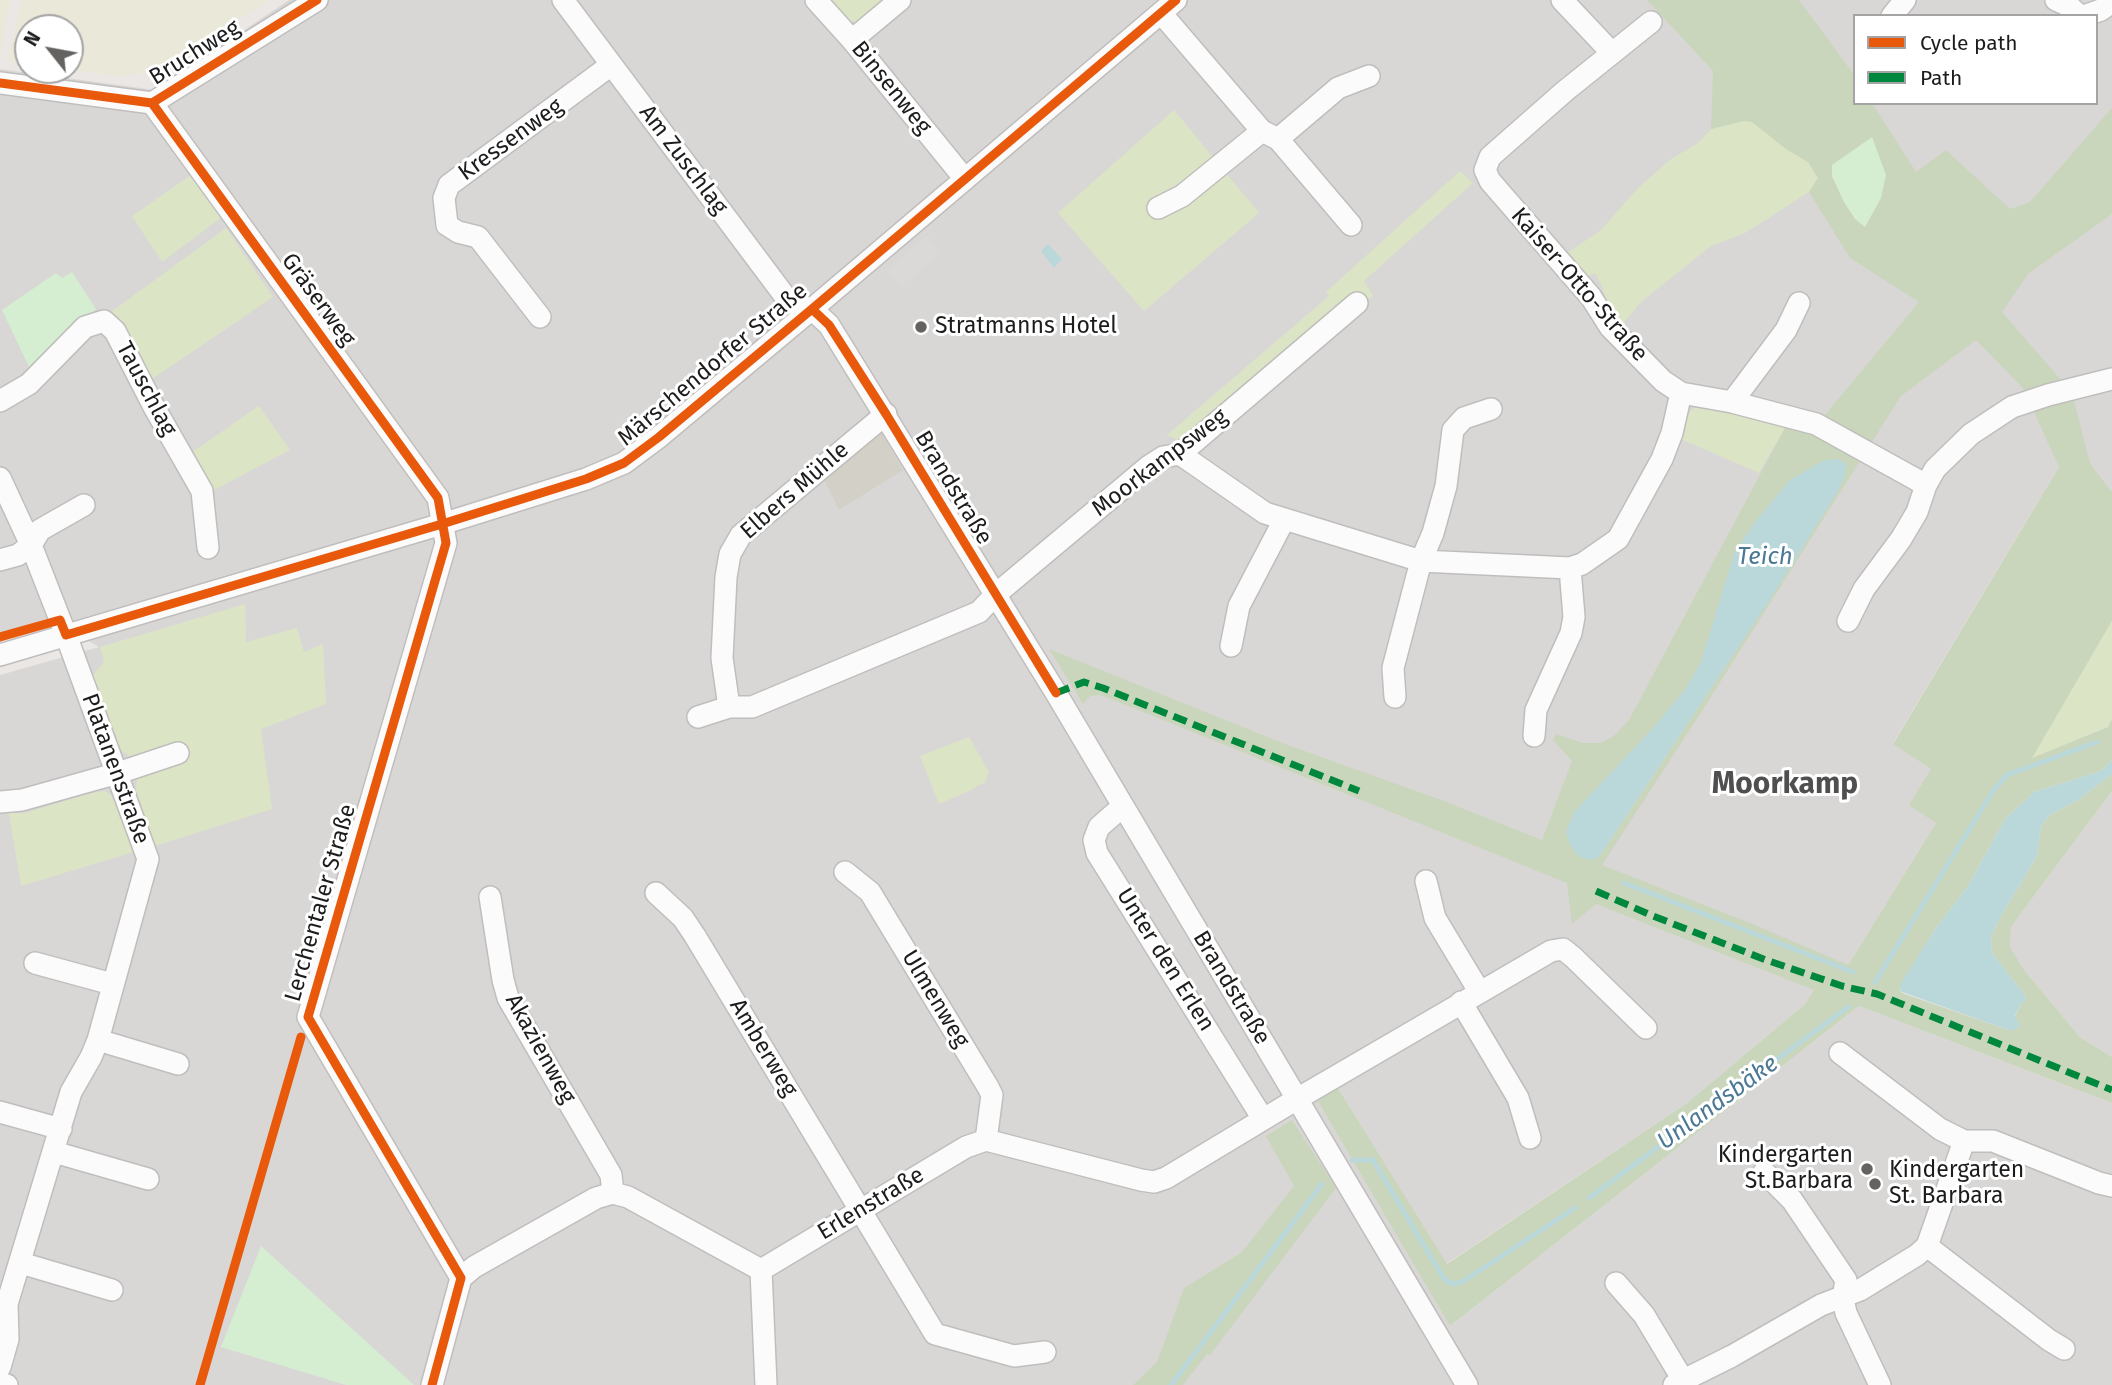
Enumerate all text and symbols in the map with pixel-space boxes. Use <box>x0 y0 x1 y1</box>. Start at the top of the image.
north arrow <box>14 14 84 84</box>
street label: Bruchweg <box>145 14 245 92</box>
legend <box>1853 14 2098 105</box>
text: N <box>19 28 45 50</box>
text: Cycle path <box>1920 30 2018 56</box>
street label: Binsenweg <box>845 36 937 140</box>
text: Path <box>1920 65 1962 91</box>
street label: Kressenweg <box>453 93 569 187</box>
street label: Am Zuschlag <box>633 100 733 220</box>
street label: Kaiser-Otto-Straße <box>1505 203 1653 367</box>
street label: Gräserweg <box>275 248 361 352</box>
street label: Märschendorfer Straße <box>613 278 813 452</box>
place label: Stratmanns Hotel <box>935 313 1117 341</box>
marker: Stratmanns Hotel <box>913 319 929 335</box>
street label: Tauschlag <box>110 337 182 441</box>
street label: Moorkampsweg <box>1087 403 1233 523</box>
street label: Brandstraße <box>908 426 998 550</box>
street label: Elbers Mühle <box>735 437 855 545</box>
water label: Teich <box>1737 543 1793 571</box>
street label: Platanenstraße <box>75 690 155 848</box>
district label: Moorkamp <box>1712 767 1858 803</box>
street label: Lerchentaler Straße <box>280 801 362 1005</box>
street label: Unter den Erlen <box>1110 883 1220 1037</box>
street label: Brandstraße <box>1186 926 1276 1050</box>
street label: Ulmenweg <box>895 945 975 1053</box>
street label: Akazienweg <box>499 990 581 1108</box>
street label: Amberweg <box>723 994 803 1102</box>
water label: Unlandsbäke <box>1652 1050 1784 1156</box>
place label: Kindergarten St.Barbara <box>1718 1142 1853 1196</box>
place label: Kindergarten St. Barbara <box>1889 1157 2024 1211</box>
street label: Erlenstraße <box>813 1161 929 1247</box>
marker: Kindergarten St.Barbara <box>1859 1161 1875 1177</box>
marker: Kindergarten St. Barbara <box>1867 1176 1883 1192</box>

